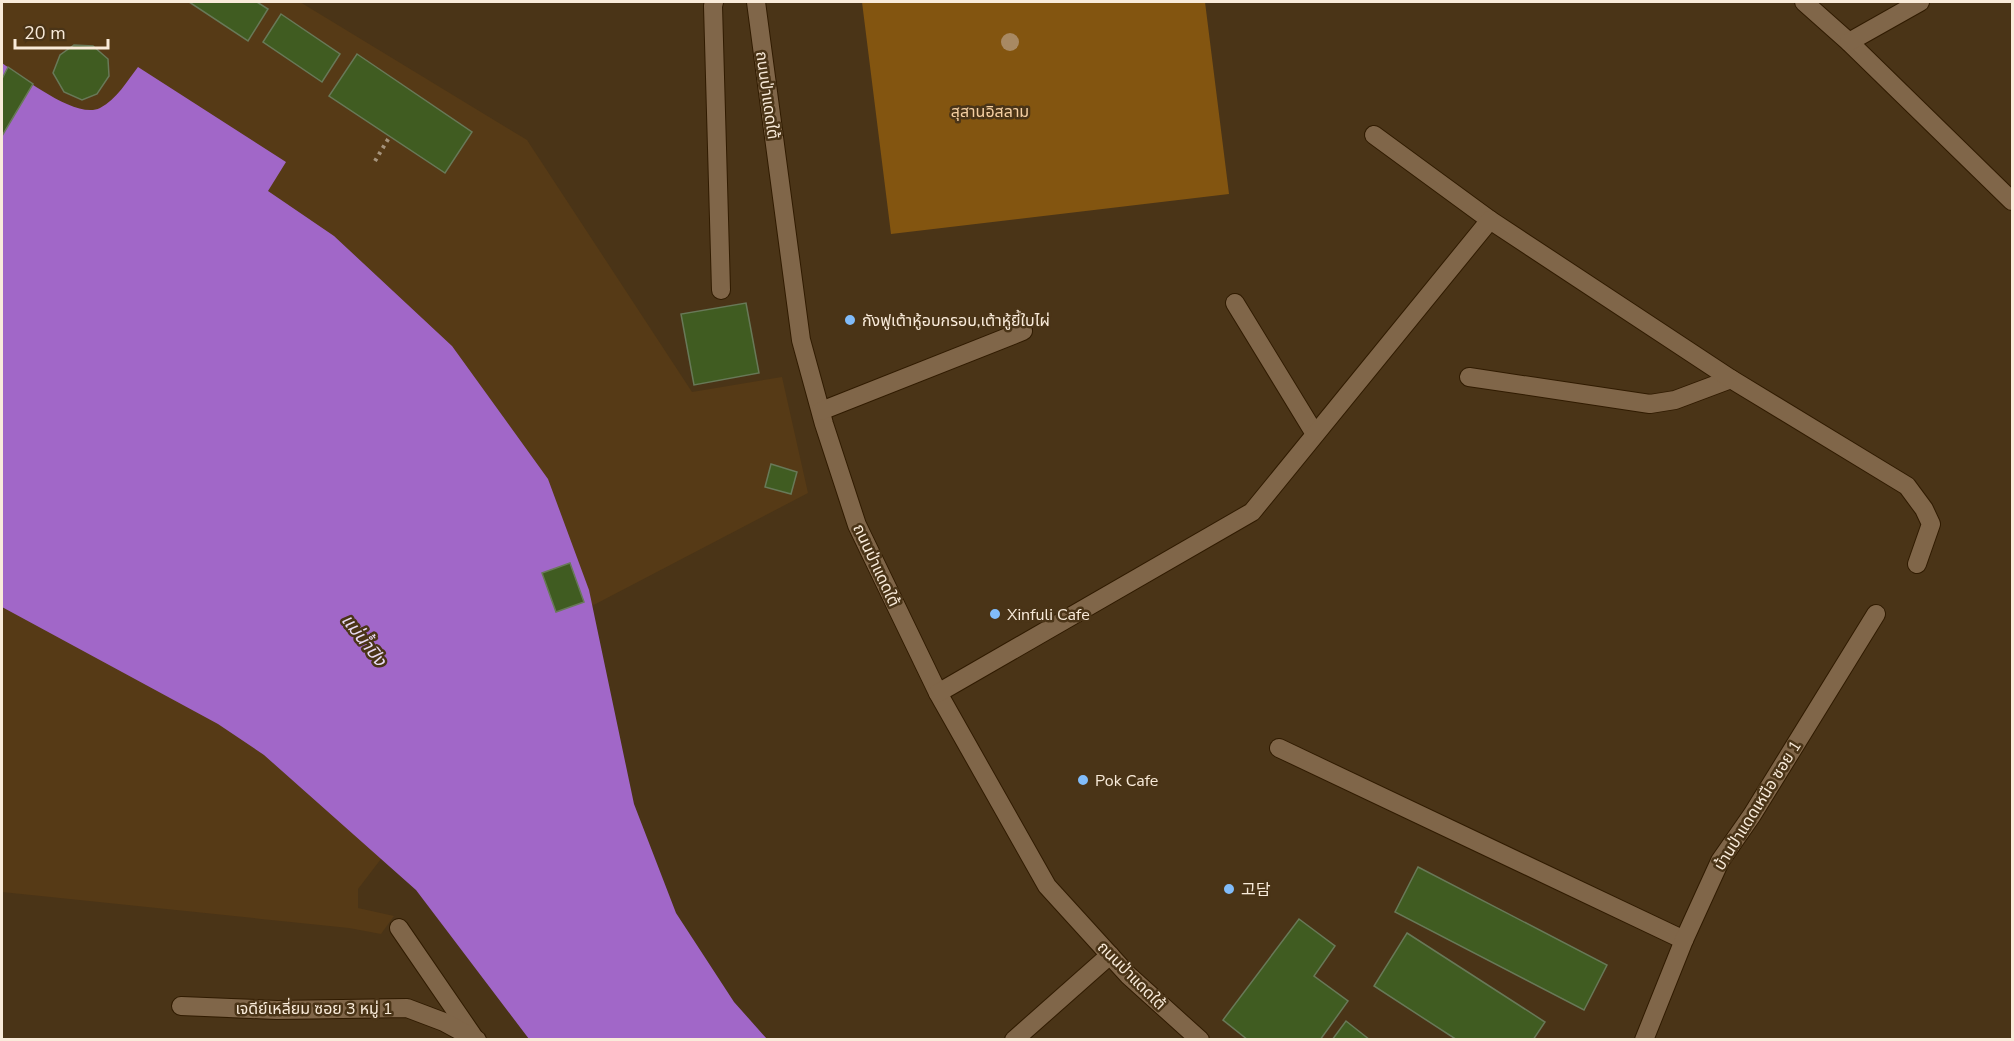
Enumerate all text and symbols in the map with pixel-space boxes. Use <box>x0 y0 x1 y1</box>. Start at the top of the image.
scale bar <box>15 12 108 50</box>
text: 20 m <box>24 21 66 45</box>
street label: ถนนป่าแดดใต้ <box>750 50 784 141</box>
park label: สุสานอิสลาม <box>951 101 1029 123</box>
place label: กังฟูเต้าหู้อบกรอบ,เต้าหู้ยี้ใบไผ่ <box>862 309 1050 332</box>
marker: กังฟูเต้าหู้อบกรอบ,เต้าหู้ยี้ใบไผ่ <box>843 313 857 327</box>
street label: ถนนป่าแดดใต้ <box>847 521 905 610</box>
place label: Xinfuli Cafe <box>1007 604 1090 626</box>
marker: Xinfuli Cafe <box>988 607 1002 621</box>
water label: แม่น้ำปิง <box>336 608 394 672</box>
street label: บ้านป่าแดดเหนือ ซอย 1 <box>1709 736 1807 875</box>
place label: Pok Cafe <box>1095 770 1158 792</box>
marker: Pok Cafe <box>1076 773 1090 787</box>
place label: 고담 <box>1241 879 1271 901</box>
marker: 고담 <box>1222 882 1236 896</box>
street label: ถนนป่าแดดใต้ <box>1092 937 1170 1015</box>
street label: เจดีย์เหลี่ยม ซอย 3 หมู่ 1 <box>235 997 393 1020</box>

